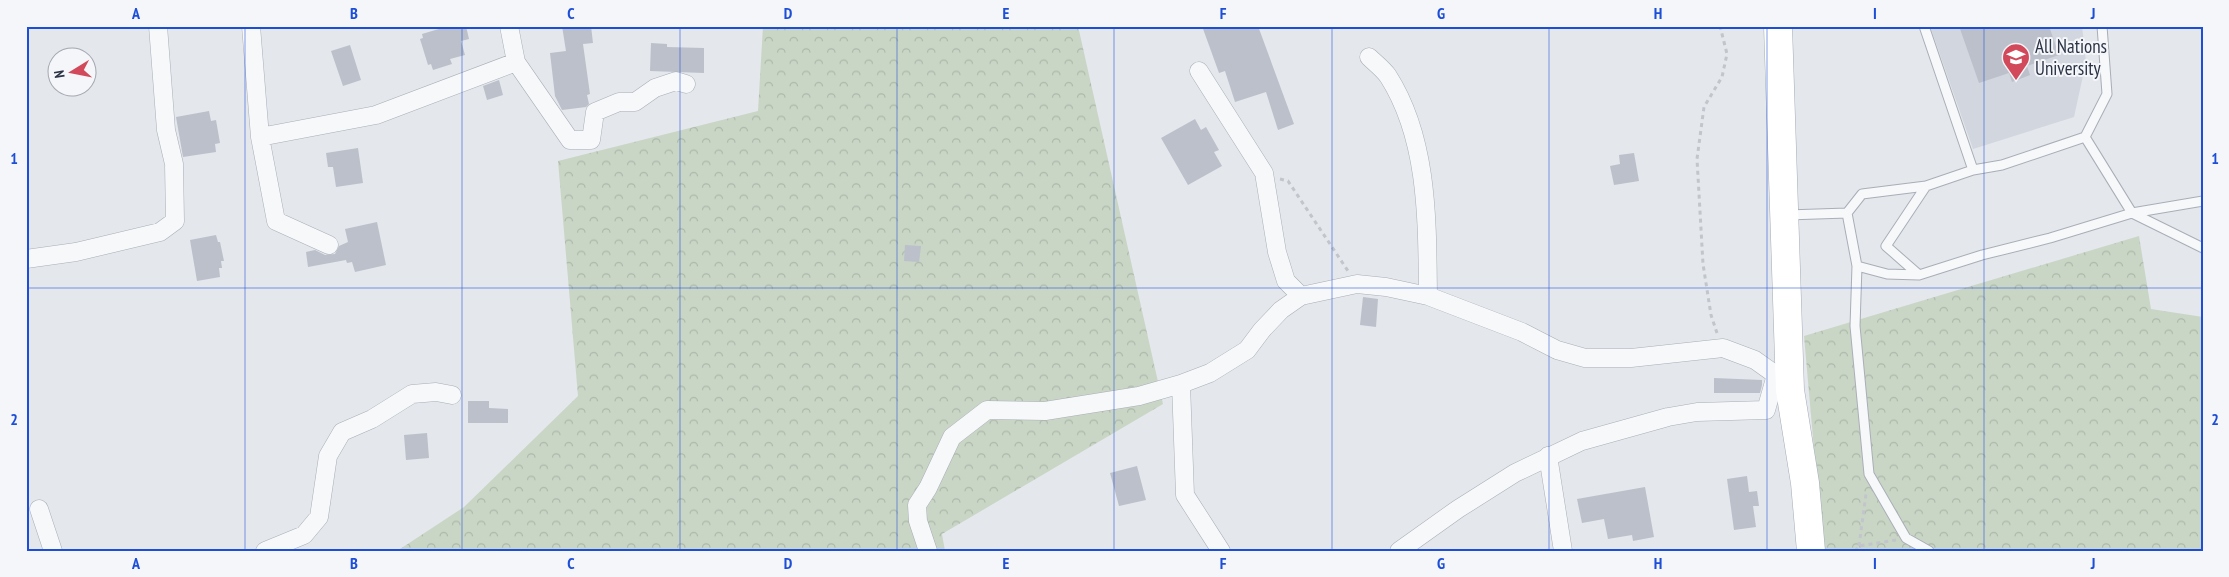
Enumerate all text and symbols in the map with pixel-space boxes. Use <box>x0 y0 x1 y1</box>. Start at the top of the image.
text: A <box>131 3 141 23</box>
text: B <box>350 3 358 23</box>
text: C <box>567 3 575 23</box>
text: D <box>784 3 793 23</box>
text: E <box>1003 3 1010 23</box>
text: F <box>1220 3 1227 23</box>
text: G <box>1437 3 1445 23</box>
text: H <box>1654 3 1662 23</box>
text: I <box>1873 3 1877 23</box>
text: J <box>2090 3 2095 23</box>
place label: All Nations University <box>2035 34 2107 80</box>
school or university icon: All Nations University <box>2001 42 2031 81</box>
north arrow <box>48 48 98 98</box>
text: N <box>50 69 69 80</box>
text: 1 <box>10 148 18 168</box>
text: 1 <box>2211 148 2219 168</box>
text: 2 <box>10 409 18 429</box>
text: 2 <box>2211 409 2219 429</box>
text: A <box>131 553 141 573</box>
text: B <box>350 553 358 573</box>
text: C <box>567 553 575 573</box>
text: D <box>784 553 793 573</box>
text: E <box>1003 553 1010 573</box>
text: F <box>1220 553 1227 573</box>
text: G <box>1437 553 1445 573</box>
text: H <box>1654 553 1662 573</box>
text: I <box>1873 553 1877 573</box>
text: J <box>2090 553 2095 573</box>

